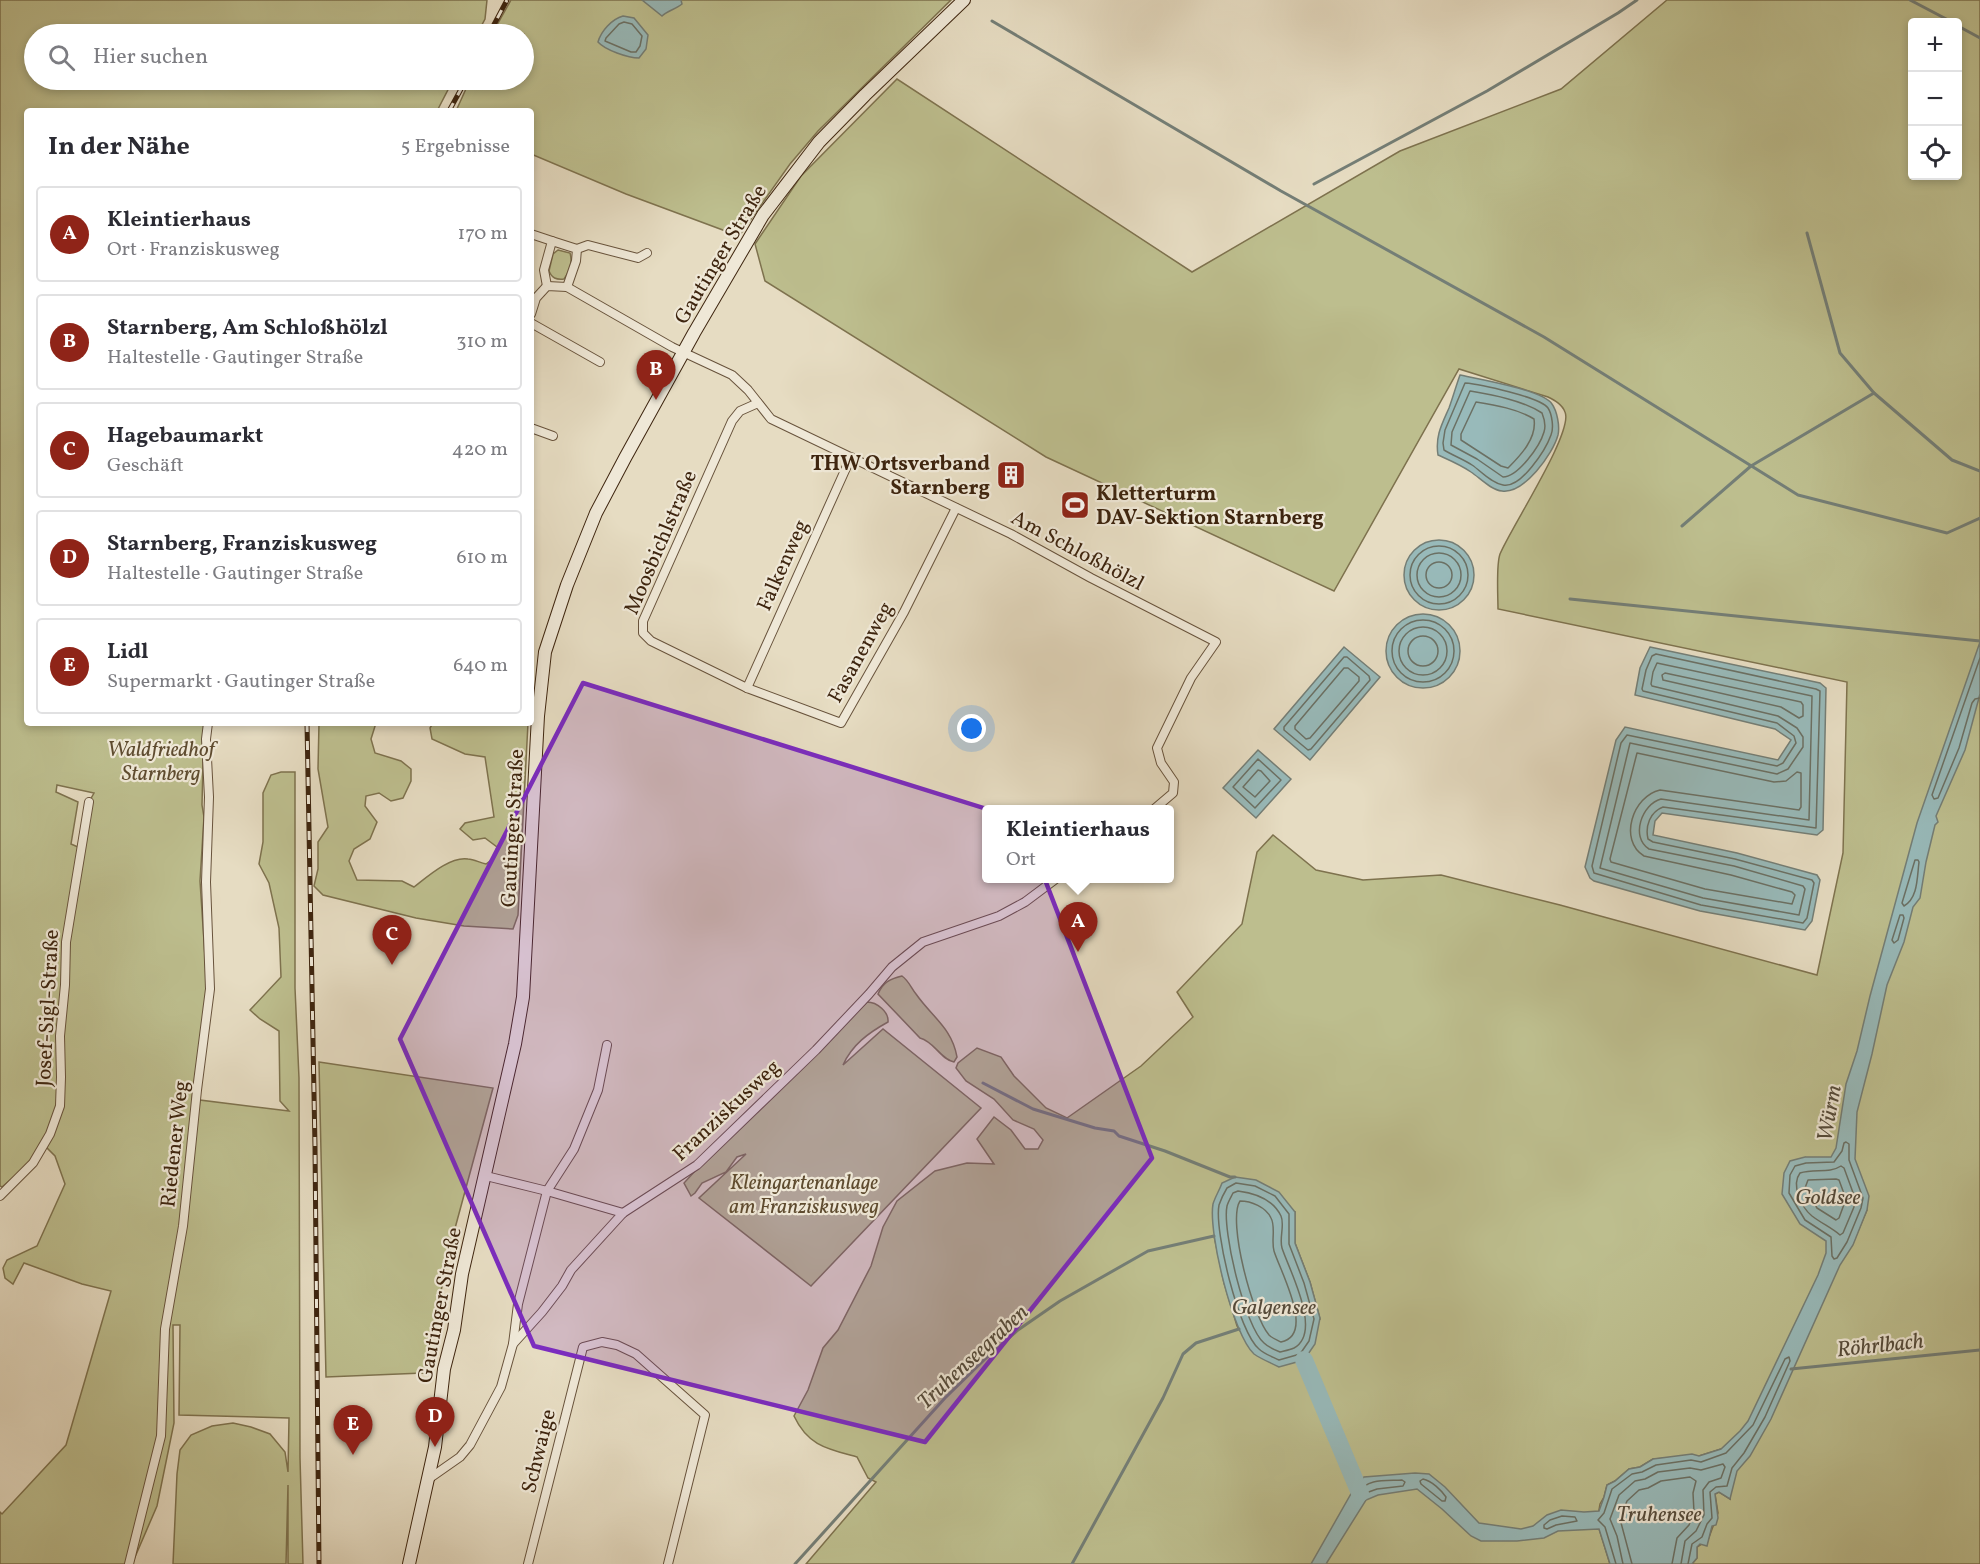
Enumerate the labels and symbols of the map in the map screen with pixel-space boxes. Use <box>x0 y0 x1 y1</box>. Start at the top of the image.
street label: Gautinger Straße <box>668 179 774 330</box>
pin: B <box>636 350 676 400</box>
place label: THW Ortsverband Starnberg <box>811 450 990 503</box>
building icon: THW Ortsverband Starnberg <box>995 459 1027 491</box>
street label: Moosbichlstraße <box>618 466 705 619</box>
place label: Kletterturm DAV-Sektion Starnberg <box>1096 480 1324 533</box>
sports icon: Kletterturm DAV-Sektion Starnberg <box>1059 489 1091 521</box>
street label: Am Schloßhölzl <box>1006 504 1149 599</box>
street label: Falkenweg <box>750 515 816 616</box>
street label: Fasanenweg <box>822 597 901 709</box>
your location <box>957 714 986 743</box>
park label: Waldfriedhof Starnberg <box>107 736 218 789</box>
street label: Gautinger Straße <box>495 748 532 908</box>
pin: A <box>1058 902 1098 952</box>
pin: C <box>372 916 412 965</box>
street label: Josef-Sigl-Straße <box>30 929 67 1087</box>
street label: Franziskusweg <box>667 1054 787 1169</box>
street label: Riedener Weg <box>154 1079 197 1209</box>
water label: Würm <box>1810 1083 1851 1144</box>
park label: Kleingartenanlage am Franziskusweg <box>729 1169 879 1222</box>
water label: Goldsee <box>1795 1183 1861 1214</box>
street label: Gautinger Straße <box>411 1225 470 1386</box>
water label: Galgensee <box>1232 1293 1316 1324</box>
water label: Truhenseegraben <box>911 1298 1036 1418</box>
water label: Röhrlbach <box>1835 1327 1925 1366</box>
pin: D <box>416 1398 454 1447</box>
pin: E <box>334 1406 372 1455</box>
street label: Schwaige <box>515 1406 564 1497</box>
water label: Truhensee <box>1616 1500 1702 1531</box>

